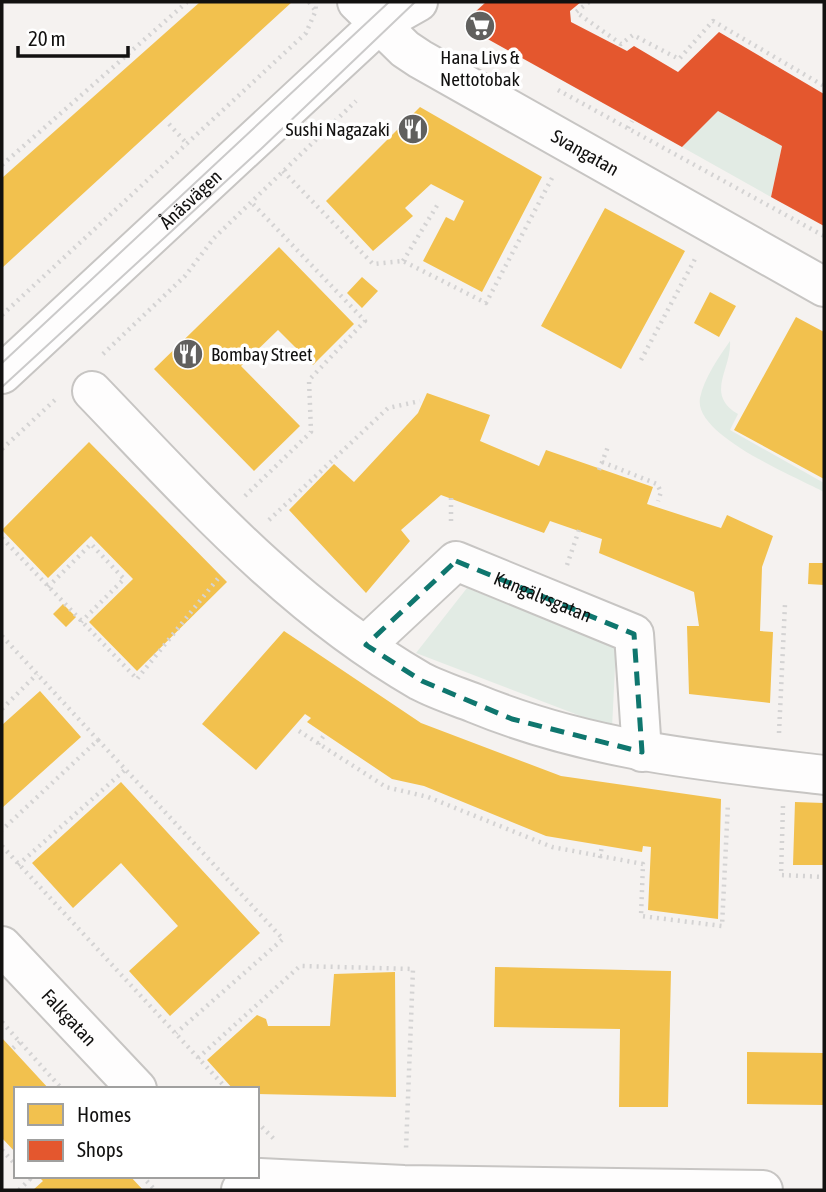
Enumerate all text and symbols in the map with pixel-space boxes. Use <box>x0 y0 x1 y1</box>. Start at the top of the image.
supermarket icon: Hana Livs & Nettotobak <box>463 9 497 43</box>
scale bar <box>18 14 128 58</box>
text: 20 m <box>28 26 66 50</box>
place label: Hana Livs & Nettotobak <box>440 46 521 90</box>
restaurant icon: Sushi Nagazaki <box>396 112 430 146</box>
place label: Sushi Nagazaki <box>285 118 390 140</box>
street label: Svangatan <box>548 125 623 180</box>
street label: Ånäsvägen <box>155 165 226 233</box>
restaurant icon: Bombay Street <box>171 337 205 371</box>
place label: Bombay Street <box>211 343 313 365</box>
street label: Kungälvsgatan <box>491 567 595 626</box>
street label: Falkgatan <box>37 984 101 1050</box>
legend <box>14 1087 259 1178</box>
text: Homes <box>77 1102 131 1126</box>
text: Shops <box>77 1137 123 1161</box>

